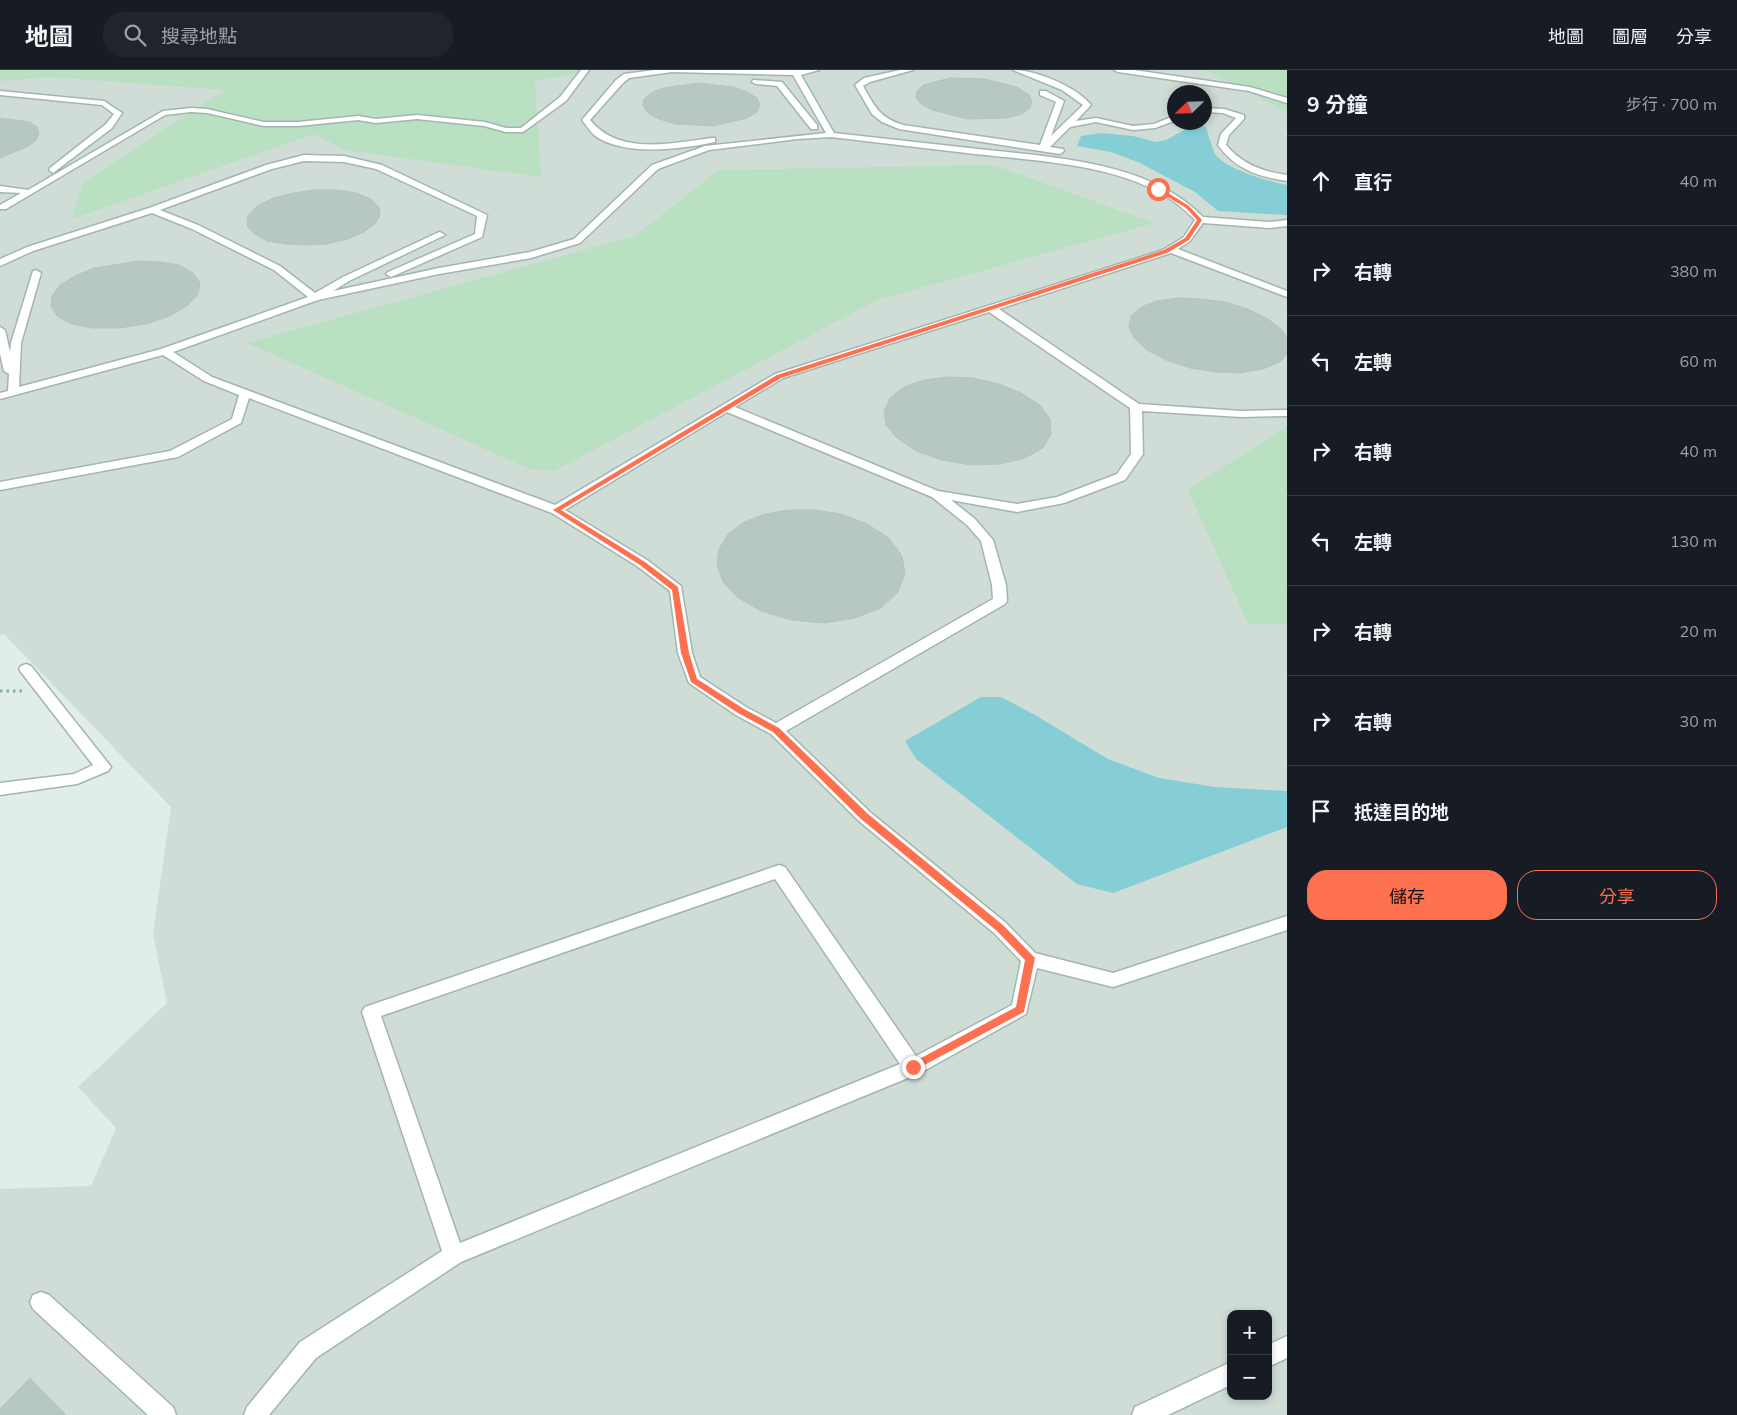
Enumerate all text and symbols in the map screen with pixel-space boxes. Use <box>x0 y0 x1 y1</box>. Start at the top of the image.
search box <box>103 12 453 57</box>
text: 地圖 <box>25 21 73 51</box>
icon: search <box>121 21 149 49</box>
text: 搜尋地點 <box>161 24 237 48</box>
text: 地圖 <box>1548 25 1584 48</box>
text: 圖層 <box>1612 25 1648 48</box>
text: 分享 <box>1676 25 1712 48</box>
north arrow <box>1167 85 1212 130</box>
text: 9 分鐘 <box>1307 91 1367 117</box>
text: 步行 · 700 m <box>1626 94 1717 114</box>
icon: ahead <box>1307 167 1335 195</box>
text: 直行 <box>1354 170 1392 194</box>
text: 40 m <box>1680 171 1717 191</box>
route start <box>1147 178 1170 201</box>
icon: right <box>1307 257 1335 285</box>
text: 右轉 <box>1354 260 1392 284</box>
text: 380 m <box>1670 261 1717 281</box>
icon: left <box>1307 347 1335 375</box>
text: 左轉 <box>1354 350 1392 374</box>
text: 60 m <box>1680 351 1717 371</box>
icon: right <box>1307 437 1335 465</box>
text: 右轉 <box>1354 440 1392 464</box>
text: 40 m <box>1680 441 1717 461</box>
icon: left <box>1307 527 1335 555</box>
text: 左轉 <box>1354 530 1392 554</box>
text: 130 m <box>1670 531 1717 551</box>
icon: right <box>1307 617 1335 645</box>
text: 右轉 <box>1354 620 1392 644</box>
text: 20 m <box>1680 621 1717 641</box>
icon: right <box>1307 707 1335 735</box>
text: 右轉 <box>1354 710 1392 734</box>
text: 30 m <box>1680 711 1717 731</box>
icon: arrive <box>1307 797 1335 825</box>
text: 抵達目的地 <box>1354 800 1449 824</box>
button: 儲存 <box>1307 870 1507 920</box>
button: 分享 <box>1517 870 1717 920</box>
route end <box>902 1056 925 1079</box>
map controls <box>1227 1310 1272 1400</box>
button: + <box>1227 1310 1272 1355</box>
button: − <box>1227 1355 1272 1400</box>

